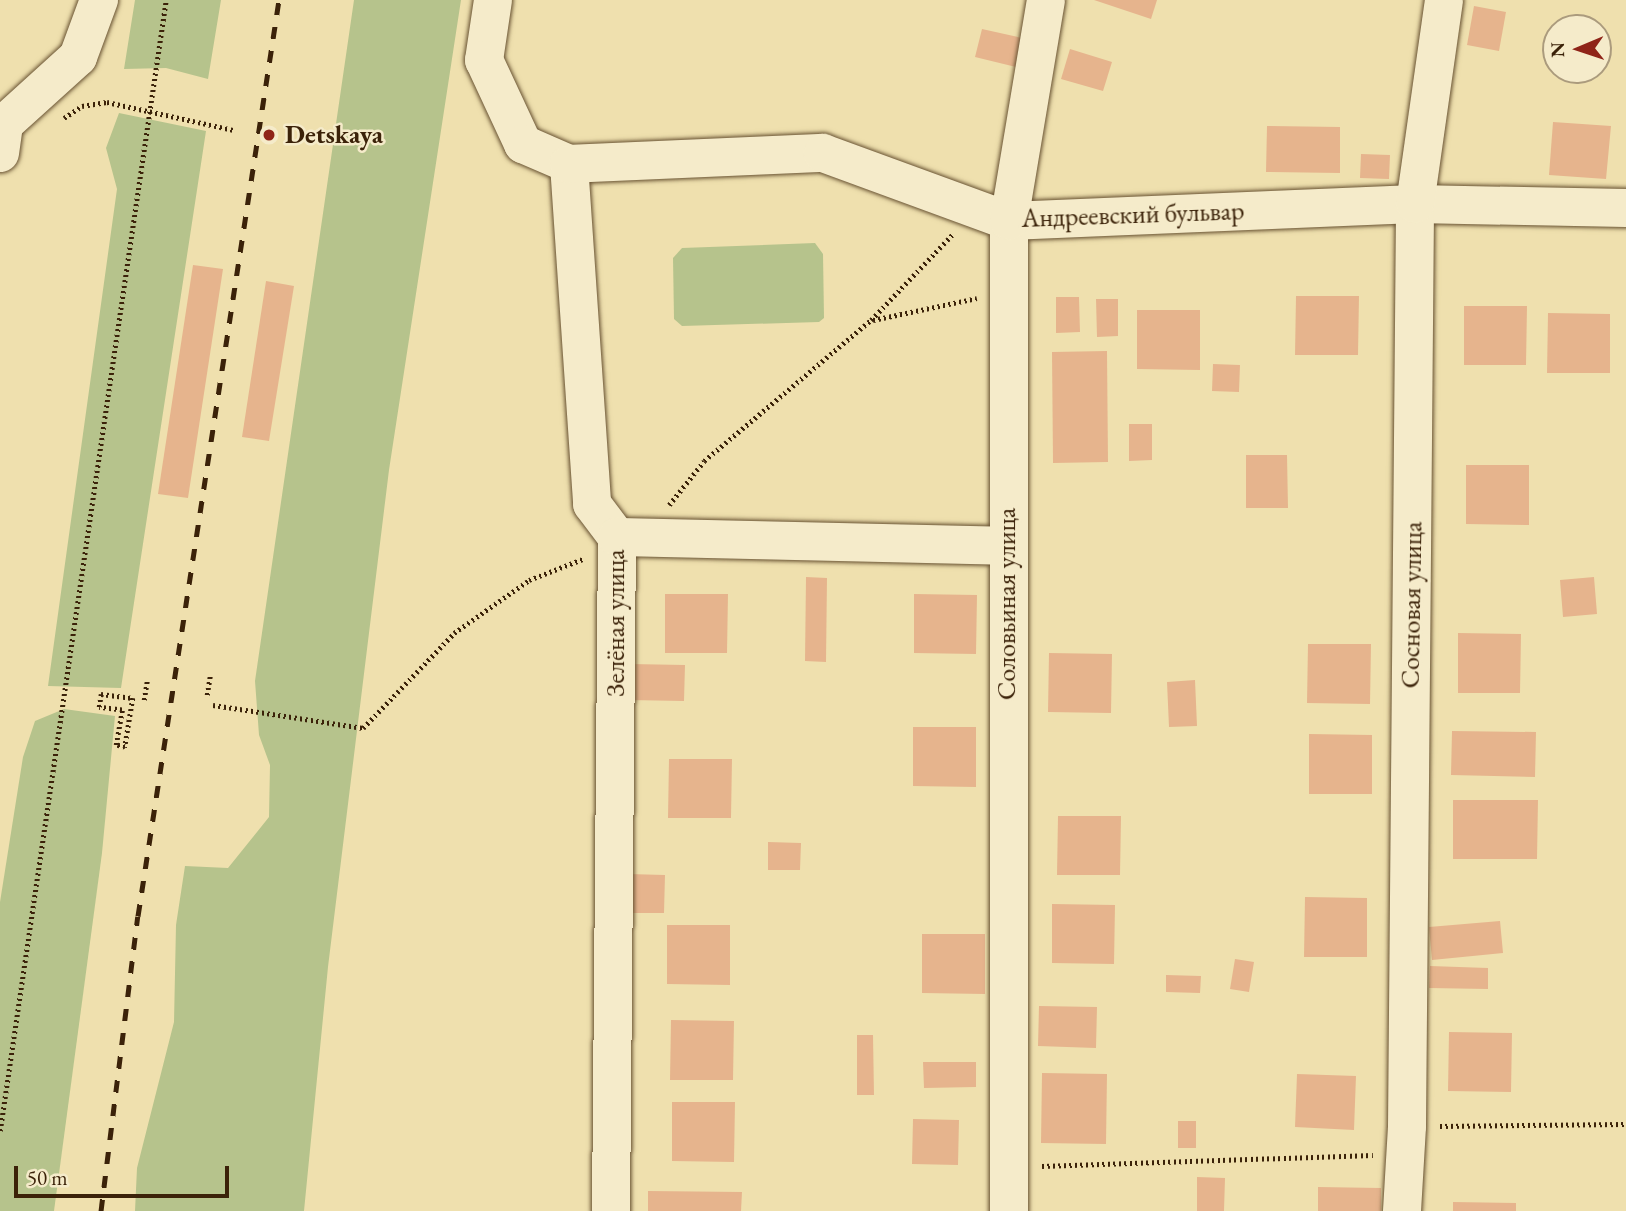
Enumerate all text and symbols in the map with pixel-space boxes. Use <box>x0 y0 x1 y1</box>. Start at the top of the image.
north arrow <box>1542 14 1612 84</box>
text: N <box>1545 42 1570 58</box>
place label: Detskaya <box>285 119 383 151</box>
marker: Detskaya <box>259 125 279 145</box>
street label: Андреевский бульвар <box>1021 196 1245 234</box>
street label: Соловьиная улица <box>991 508 1023 700</box>
street label: Сосновая улица <box>1395 521 1429 689</box>
street label: Зелёная улица <box>600 549 632 697</box>
scale bar <box>18 1152 233 1196</box>
text: 50 m <box>27 1164 68 1191</box>

